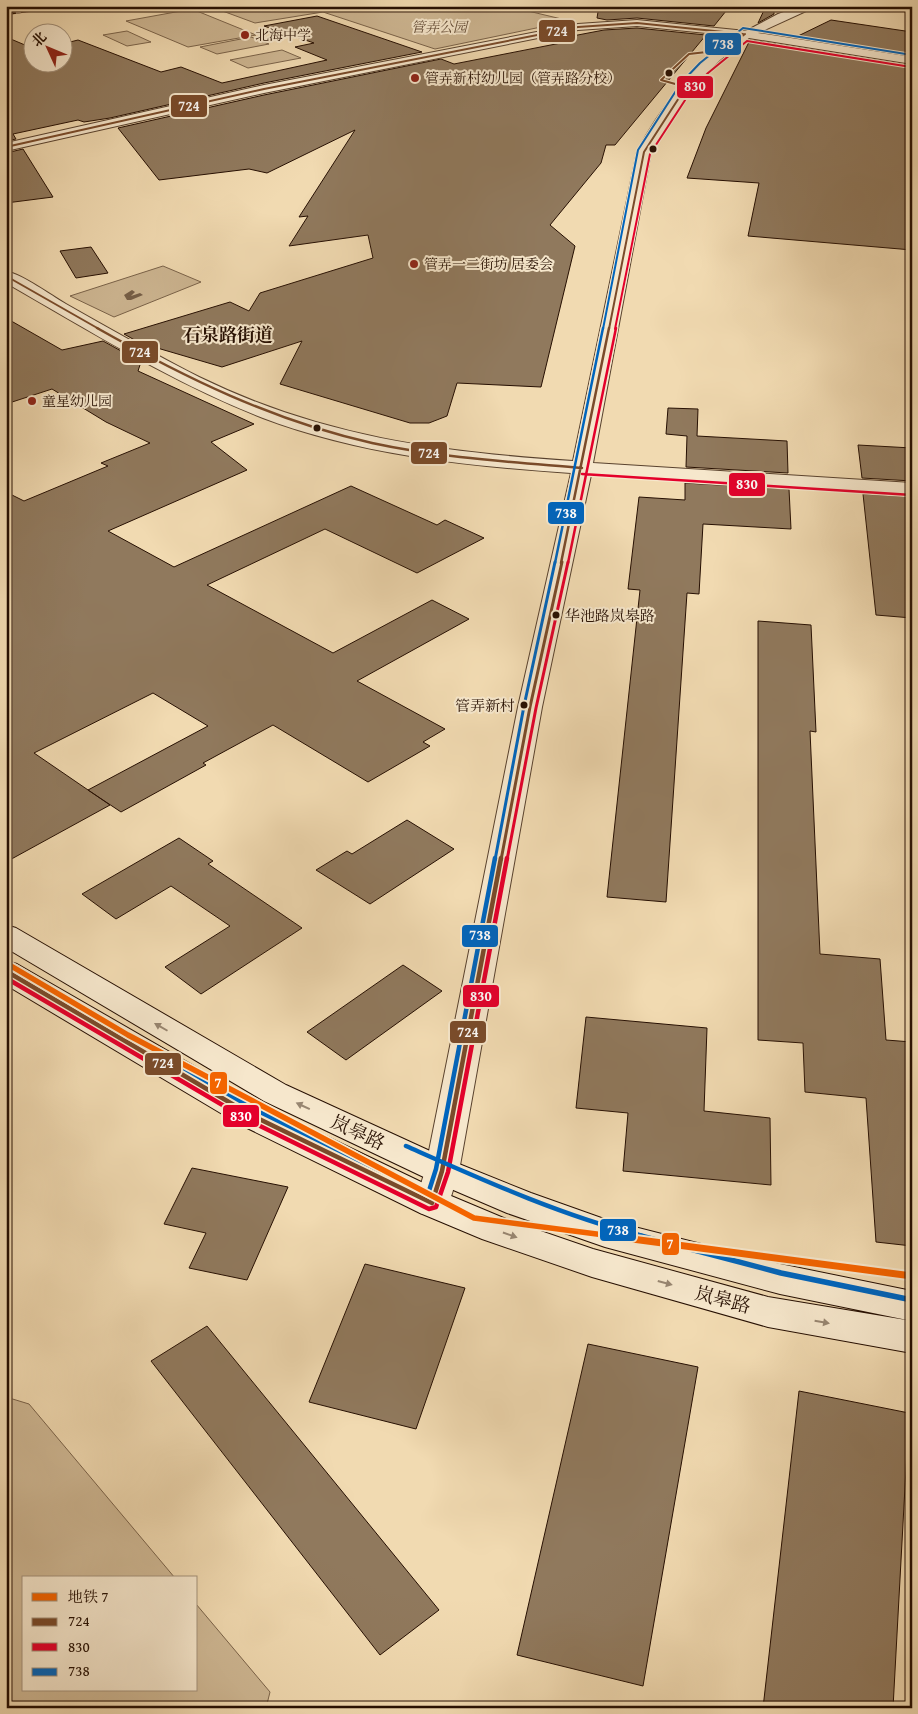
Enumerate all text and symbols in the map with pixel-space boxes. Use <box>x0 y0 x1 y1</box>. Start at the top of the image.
park label: 管弄公园 <box>411 17 469 37</box>
line badge: 724 <box>538 19 576 43</box>
text: 724 <box>546 21 568 41</box>
north arrow <box>22 22 72 72</box>
place label: 北海中学 <box>255 25 311 45</box>
text: 北 <box>27 27 51 51</box>
marker: 北海中学 <box>239 29 251 41</box>
line badge: 738 <box>704 32 742 56</box>
text: 738 <box>712 34 734 54</box>
place label: 管弄新村幼儿园（管弄路分校） <box>425 68 621 88</box>
unlabelled marker <box>664 68 674 78</box>
marker: 管弄新村幼儿园（管弄路分校） <box>409 72 421 84</box>
line badge: 830 <box>676 75 714 99</box>
text: 830 <box>684 76 706 96</box>
line badge: 724 <box>170 94 208 118</box>
text: 724 <box>178 96 200 116</box>
unlabelled marker <box>648 144 658 154</box>
place label: 管弄一二街坊 居委会 <box>424 254 553 274</box>
marker: 管弄一二街坊 居委会 <box>408 258 420 270</box>
district label: 石泉路街道 <box>183 321 273 348</box>
line badge: 724 <box>121 340 159 364</box>
text: 724 <box>129 342 151 362</box>
place label: 童星幼儿园 <box>42 391 112 411</box>
marker: 童星幼儿园 <box>26 395 38 407</box>
unlabelled marker <box>312 423 322 433</box>
line badge: 724 <box>410 441 448 465</box>
text: 724 <box>418 443 440 463</box>
line badge: 830 <box>728 472 766 497</box>
text: 830 <box>736 474 758 494</box>
line badge: 738 <box>547 501 585 525</box>
text: 738 <box>555 503 577 523</box>
place label: 华池路岚皋路 <box>565 605 655 626</box>
marker: 华池路岚皋路 <box>551 610 561 620</box>
place label: 管弄新村 <box>455 695 515 716</box>
marker: 管弄新村 <box>519 700 529 710</box>
line badge: 738 <box>461 924 499 948</box>
text: 738 <box>469 925 491 945</box>
line badge: 830 <box>462 984 500 1008</box>
text: 830 <box>470 986 492 1006</box>
line badge: 724 <box>449 1020 487 1044</box>
one-way arrow <box>155 1022 168 1031</box>
text: 724 <box>457 1022 479 1042</box>
line badge: 724 <box>144 1052 182 1076</box>
text: 724 <box>152 1053 174 1073</box>
line badge: 7 <box>209 1071 228 1095</box>
text: 7 <box>214 1073 222 1093</box>
one-way arrow <box>296 1102 310 1110</box>
line badge: 830 <box>222 1104 260 1128</box>
text: 830 <box>230 1106 252 1126</box>
street label: 岚皋路 <box>326 1107 390 1157</box>
line badge: 738 <box>599 1218 637 1242</box>
text: 738 <box>607 1220 629 1240</box>
one-way arrow <box>502 1231 517 1239</box>
line badge: 7 <box>661 1232 680 1256</box>
text: 7 <box>666 1234 674 1254</box>
street label: 岚皋路 <box>692 1278 754 1320</box>
one-way arrow <box>657 1280 672 1288</box>
one-way arrow <box>815 1318 831 1326</box>
legend <box>22 1576 198 1692</box>
text: 地铁 7 <box>68 1586 109 1607</box>
text: 724 <box>68 1610 90 1631</box>
text: 830 <box>68 1636 90 1657</box>
text: 738 <box>68 1660 90 1681</box>

